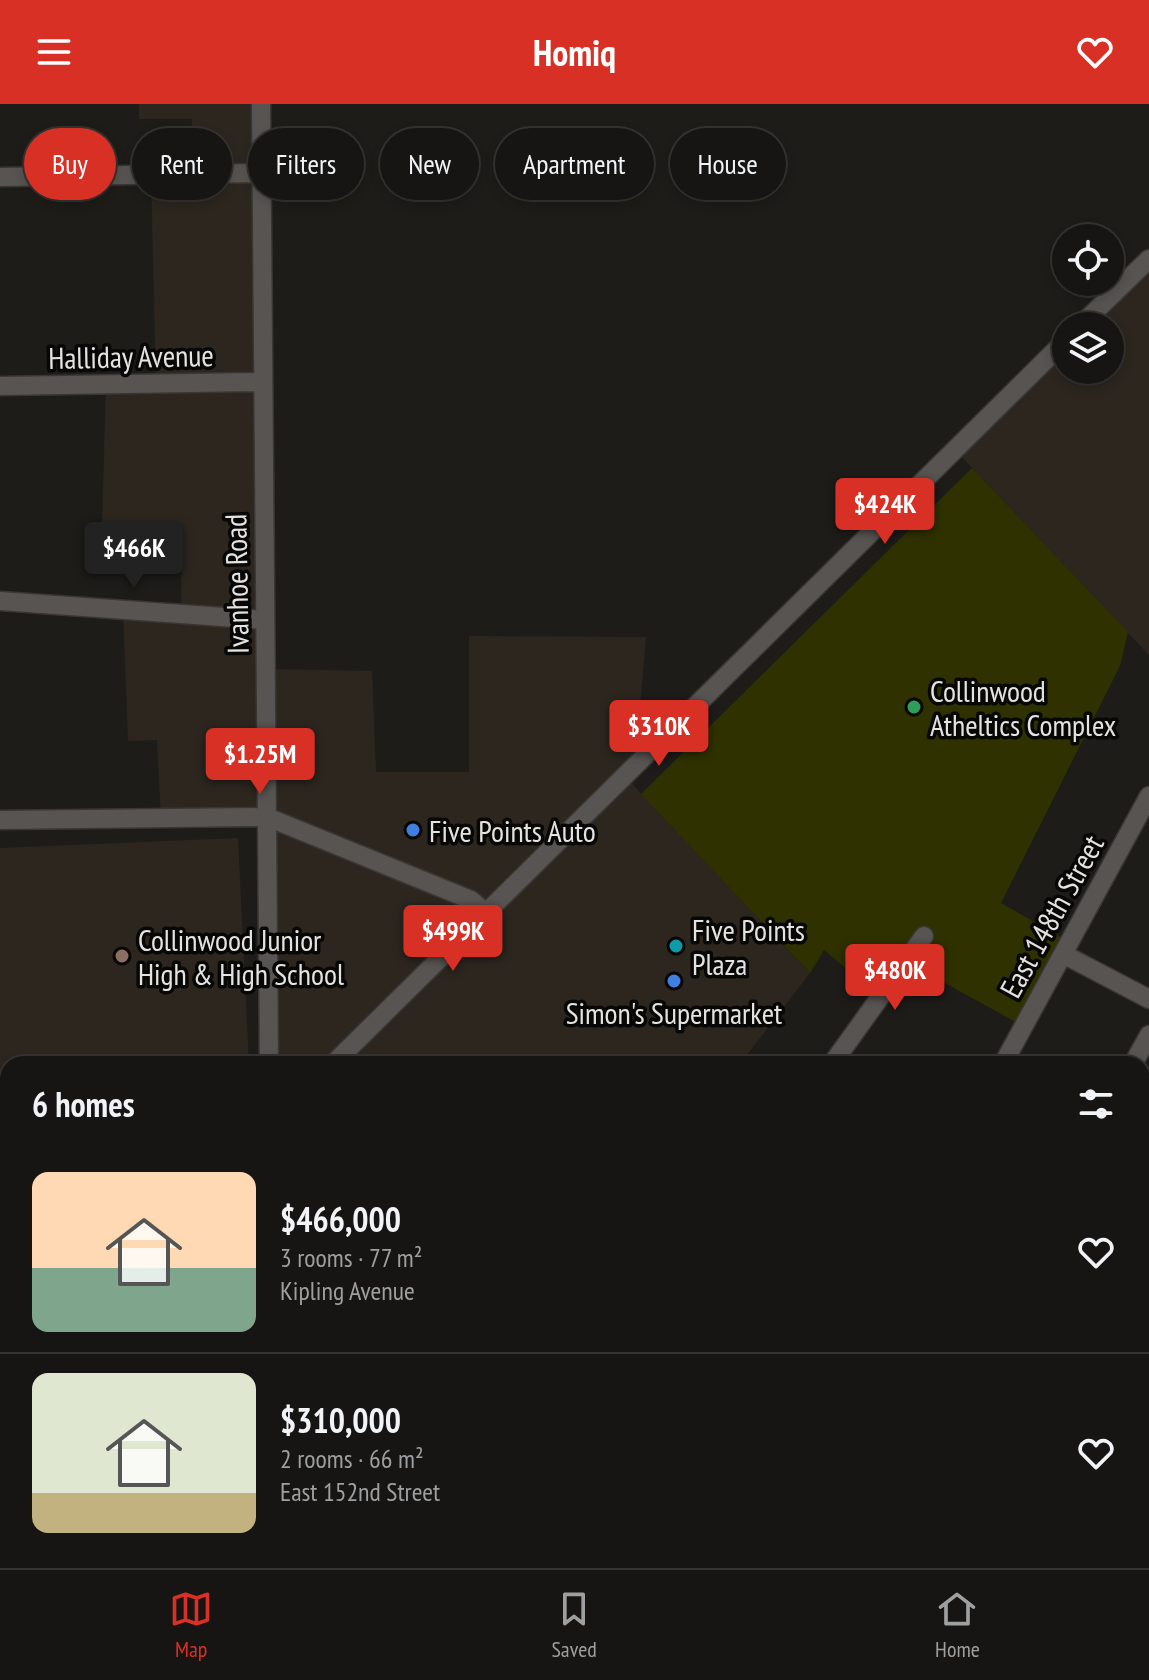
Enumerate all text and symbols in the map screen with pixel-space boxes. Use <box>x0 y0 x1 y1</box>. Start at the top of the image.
text: Homiq <box>533 29 616 76</box>
icon: menu <box>32 30 76 74</box>
icon: heart <box>1073 30 1117 74</box>
chip: Buy <box>24 128 116 200</box>
chip: Rent <box>132 128 232 200</box>
chip: Filters <box>248 128 364 200</box>
chip: New <box>380 128 479 200</box>
chip: Apartment <box>495 128 654 200</box>
chip: House <box>670 128 786 200</box>
map controls <box>1052 224 1124 384</box>
button: locate <box>1052 224 1124 296</box>
button: layers <box>1052 312 1124 384</box>
street label: Halliday Avenue <box>48 335 214 377</box>
pin: $424K <box>829 478 941 546</box>
text: $424K <box>853 487 917 520</box>
street label: Ivanhoe Road <box>215 514 257 654</box>
pin: $466K <box>78 522 190 590</box>
text: $466K <box>102 531 166 564</box>
place label: Collinwood Atheltics Complex <box>930 671 1116 744</box>
marker: Collinwood Atheltics Complex <box>905 698 923 716</box>
pin: $310K <box>603 700 715 768</box>
text: $310K <box>627 709 691 742</box>
pin: $1.25M <box>195 728 325 796</box>
text: $1.25M <box>224 737 296 770</box>
place label: Five Points Auto <box>429 811 596 850</box>
marker: Five Points Auto <box>404 821 422 839</box>
street label: East 148th Street <box>990 827 1112 1004</box>
pin: $499K <box>397 905 509 973</box>
place label: Five Points Plaza <box>692 910 805 983</box>
text: $499K <box>421 914 485 947</box>
place label: Collinwood Junior High & High School <box>138 920 344 993</box>
marker: Five Points Plaza <box>667 937 685 955</box>
pin: $480K <box>839 944 951 1012</box>
marker: Collinwood Junior High & High School <box>113 947 131 965</box>
text: $480K <box>863 953 927 986</box>
marker: Simon's Supermarket <box>665 972 683 990</box>
place label: Simon's Supermarket <box>566 993 783 1032</box>
text: 6 homes <box>32 1082 135 1126</box>
icon: filters <box>1074 1082 1118 1126</box>
text: $466,000 <box>280 1197 401 1241</box>
icon: home <box>96 1204 192 1300</box>
icon: heart <box>1074 1230 1118 1274</box>
text: 3 rooms · 77 m² <box>280 1241 422 1274</box>
text: Kipling Avenue <box>280 1274 415 1307</box>
text: $310,000 <box>280 1398 401 1442</box>
icon: home <box>96 1405 192 1501</box>
icon: heart <box>1074 1431 1118 1475</box>
text: 2 rooms · 66 m² <box>280 1442 424 1475</box>
text: East 152nd Street <box>280 1475 440 1508</box>
tab: Map <box>169 1587 213 1663</box>
tab: Saved <box>551 1587 597 1663</box>
tab: Home <box>935 1587 980 1663</box>

